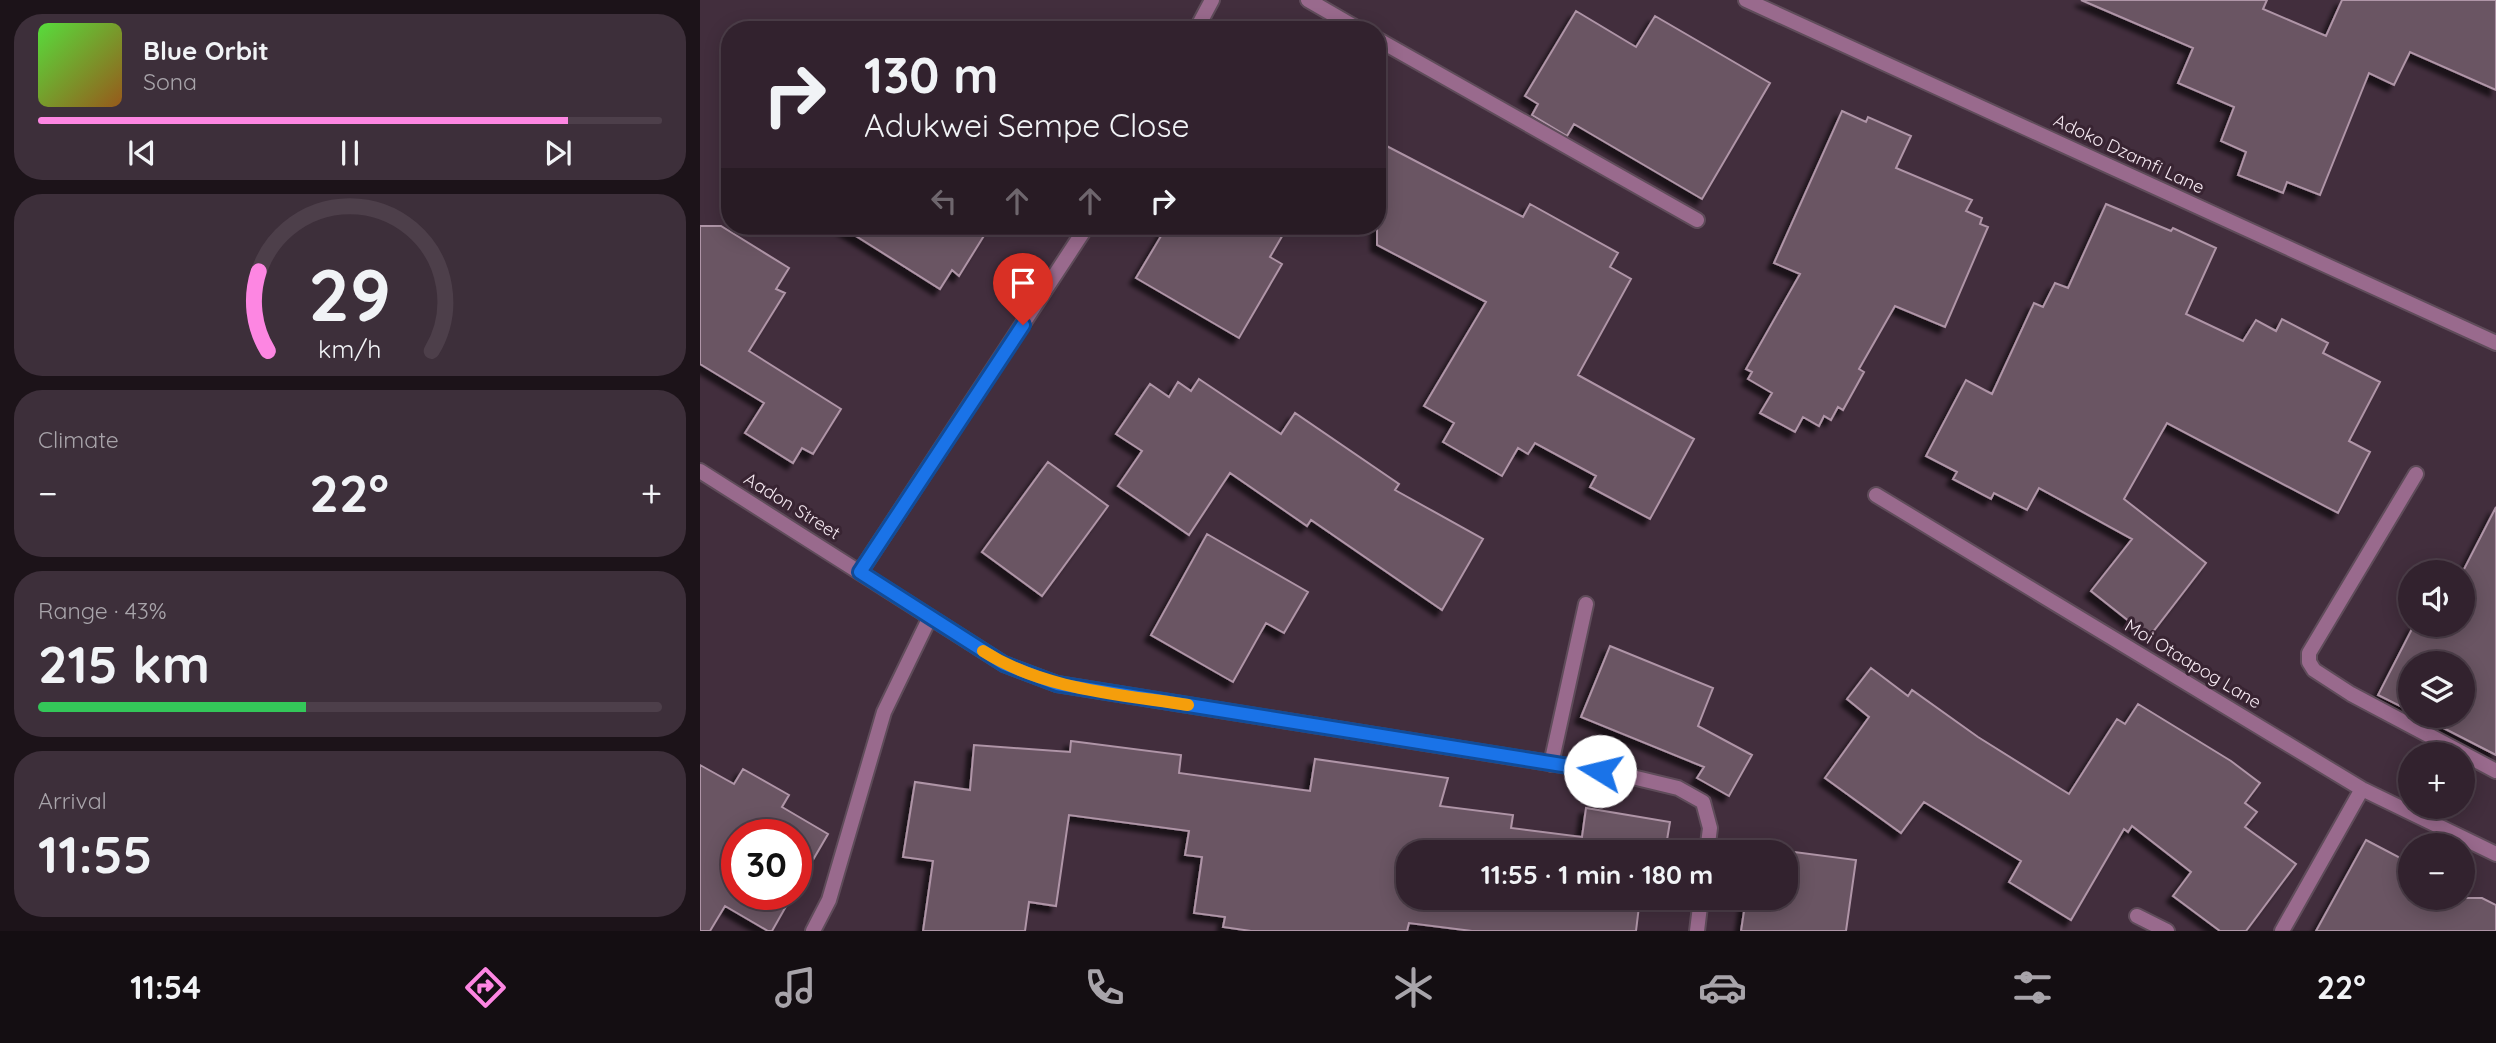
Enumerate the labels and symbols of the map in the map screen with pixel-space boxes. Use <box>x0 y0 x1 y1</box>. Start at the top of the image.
street label: Adoko Dzamfi Lane <box>2050 109 2208 199</box>
pin <box>993 253 1053 325</box>
street label: Aadon Street <box>740 467 845 544</box>
street label: Moi Otaapog Lane <box>2121 614 2266 713</box>
position arrow <box>1563 734 1637 808</box>
speed limit sign: 30 <box>721 819 812 910</box>

